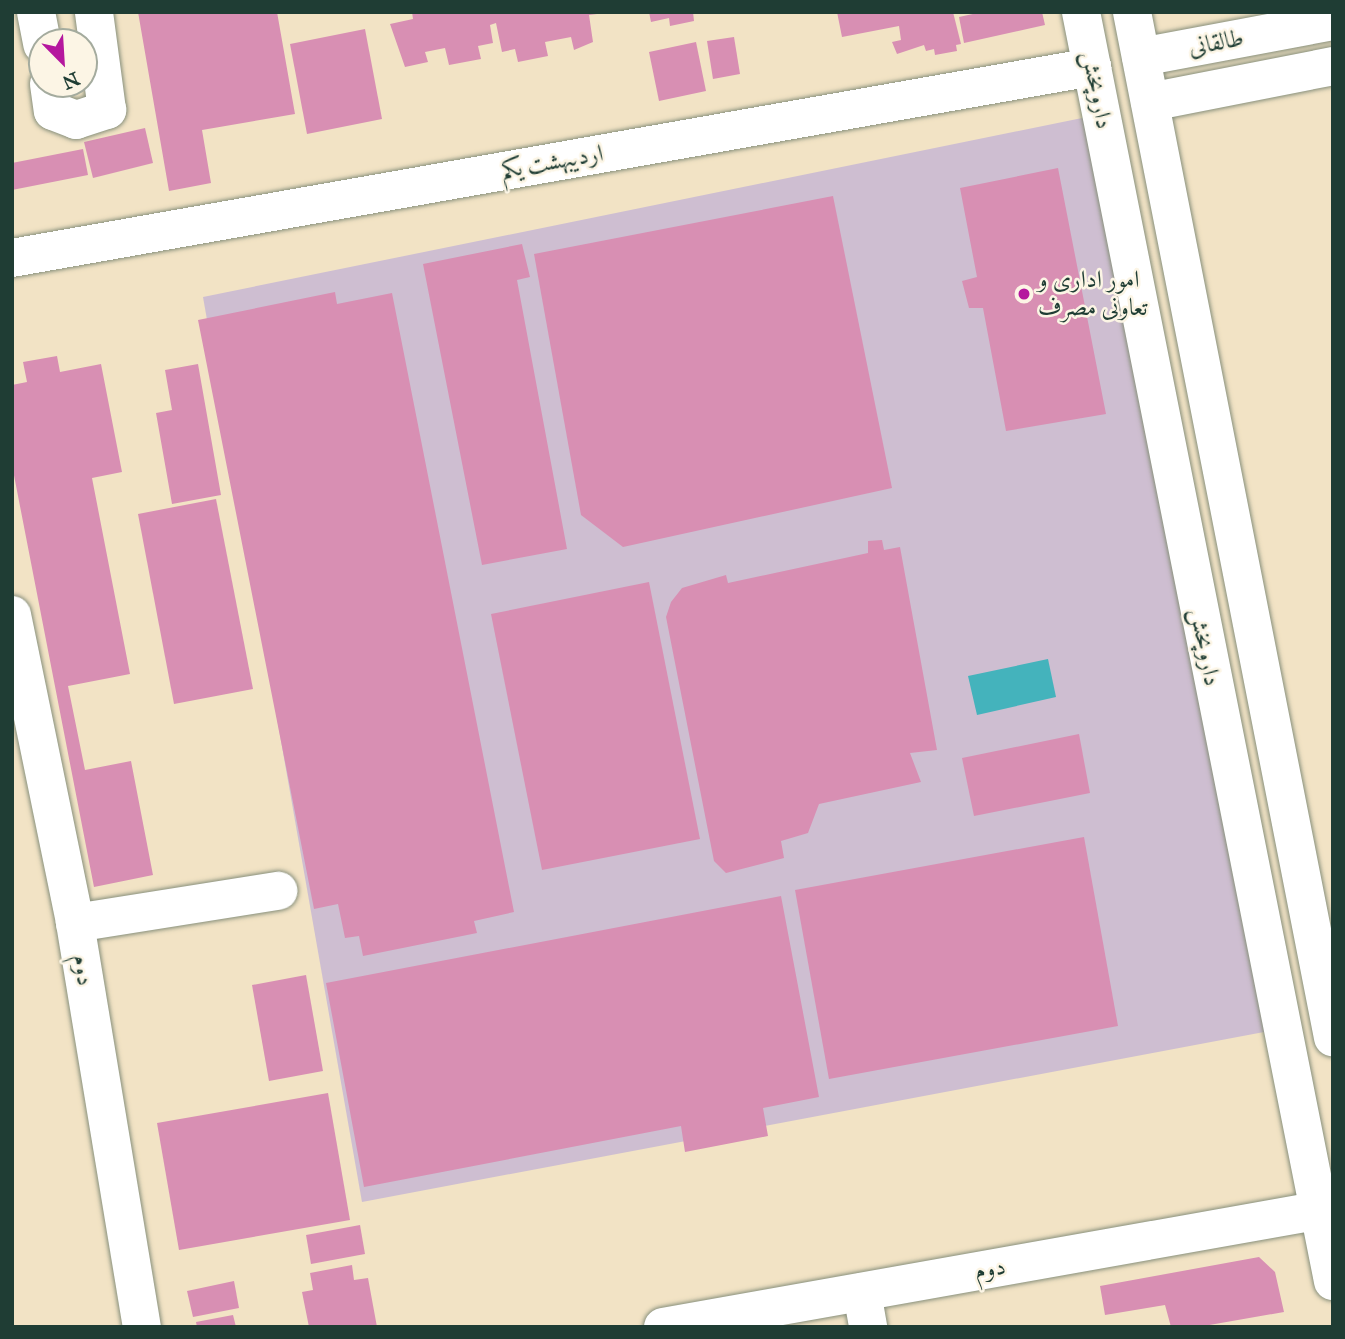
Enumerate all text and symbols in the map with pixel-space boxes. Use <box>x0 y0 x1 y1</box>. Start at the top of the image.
street label: طالقانی <box>1186 24 1246 62</box>
north arrow <box>28 28 98 98</box>
street label: داروپخش <box>1075 49 1119 131</box>
text: N <box>59 67 83 95</box>
street label: اردیبهشت یکم <box>499 139 605 185</box>
place label: امور اداری و تعاونی مصرف <box>1038 266 1148 322</box>
marker: امور اداری و تعاونی مصرف <box>1016 286 1032 302</box>
street label: داروپخش <box>1183 606 1227 688</box>
street label: دوم <box>66 952 100 988</box>
street label: دوم <box>972 1252 1008 1286</box>

